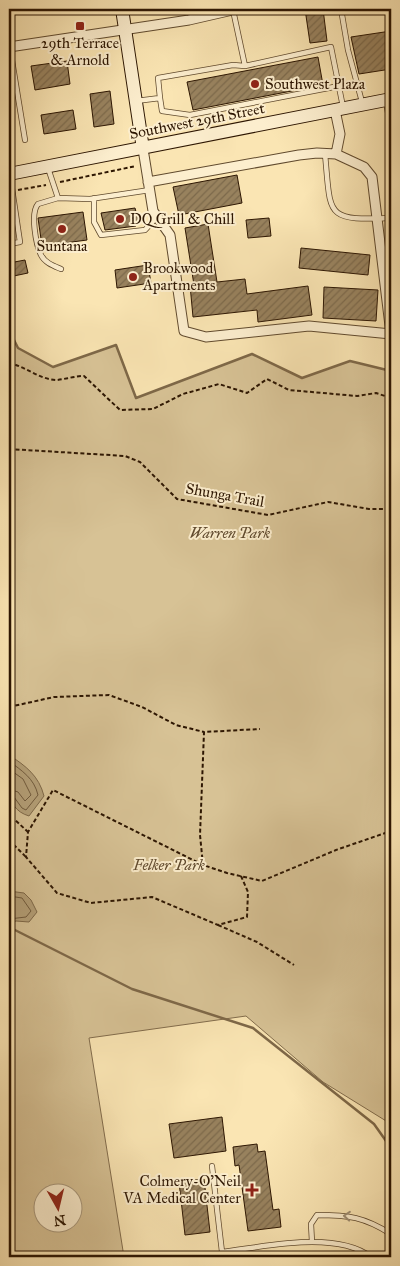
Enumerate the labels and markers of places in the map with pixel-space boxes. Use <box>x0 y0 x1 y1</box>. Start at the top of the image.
marker: 29th Terrace & Arnold <box>74 20 86 32</box>
place label: 29th Terrace & Arnold <box>41 34 119 69</box>
place label: Southwest Plaza <box>265 75 366 93</box>
marker: Southwest Plaza <box>249 78 261 90</box>
place label: DQ Grill & Chill <box>130 210 235 228</box>
marker: DQ Grill & Chill <box>114 213 126 225</box>
marker: Suntana <box>56 223 68 235</box>
place label: Suntana <box>37 237 88 255</box>
place label: Brookwood Apartments <box>142 259 216 294</box>
marker: Brookwood Apartments <box>127 271 139 283</box>
place label: Colmery-O'Neil VA Medical Center <box>122 1172 242 1207</box>
marker: Colmery-O'Neil VA Medical Center <box>245 1183 259 1197</box>

